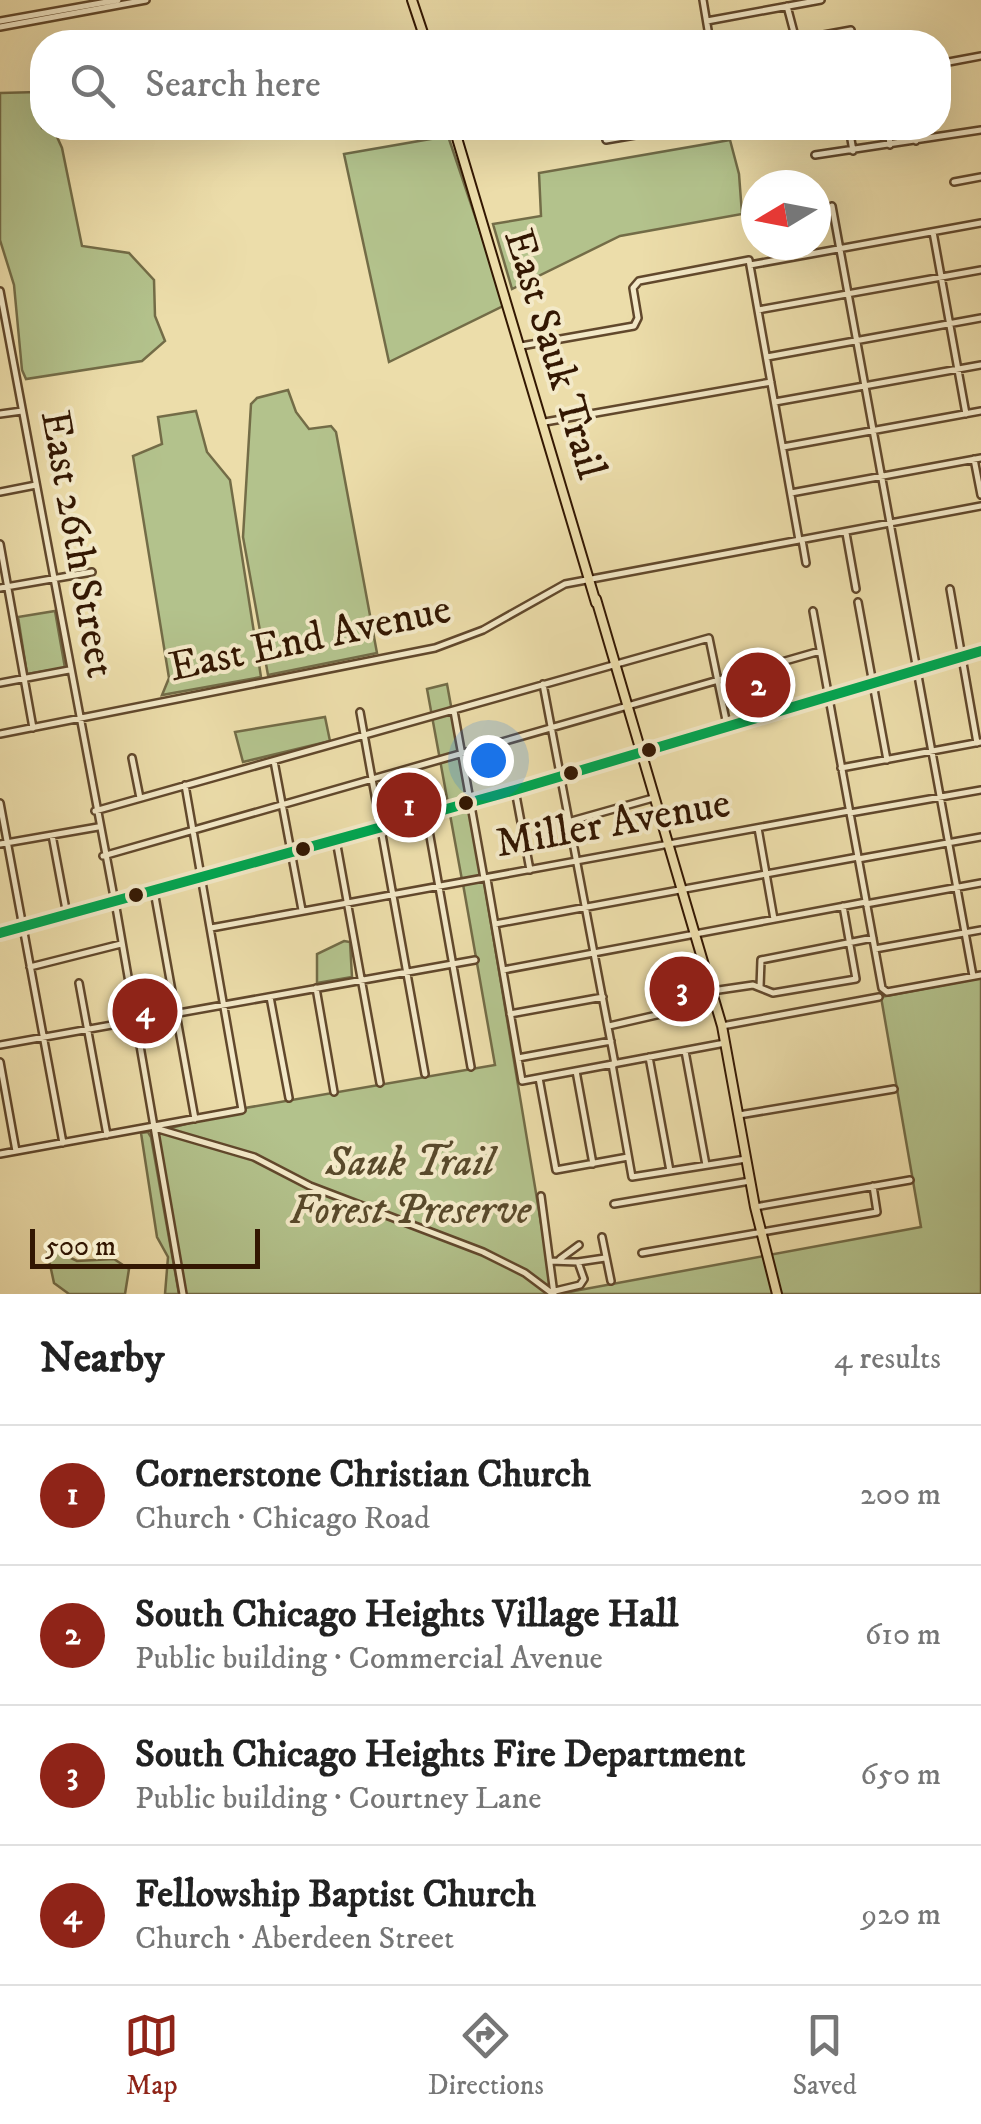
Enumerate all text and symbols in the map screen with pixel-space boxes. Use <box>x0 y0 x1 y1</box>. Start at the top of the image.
search box <box>30 30 951 140</box>
icon: search <box>65 58 120 113</box>
text: Search here <box>145 61 321 109</box>
north arrow <box>741 170 831 260</box>
street label: East Sauk Trail <box>491 223 617 486</box>
street label: East 26th Street <box>28 406 126 682</box>
street label: East End Avenue <box>164 584 456 694</box>
pin: 2 <box>726 648 790 722</box>
your location <box>463 735 514 786</box>
unlabelled marker <box>639 740 659 760</box>
unlabelled marker <box>561 763 581 783</box>
pin: 1 <box>376 768 442 842</box>
street label: Miller Avenue <box>492 778 734 870</box>
unlabelled marker <box>456 793 476 813</box>
unlabelled marker <box>293 839 313 859</box>
unlabelled marker <box>126 885 146 905</box>
pin: 3 <box>650 952 714 1026</box>
pin: 4 <box>112 974 178 1048</box>
park label: Sauk Trail Forest Preserve <box>289 1137 533 1237</box>
scale bar <box>30 1224 260 1268</box>
text: 500 m <box>45 1229 116 1264</box>
text: Nearby <box>40 1333 164 1385</box>
text: 4 results <box>834 1339 941 1379</box>
text: Cornerstone Christian Church <box>135 1451 591 1499</box>
text: 1 <box>67 1475 78 1515</box>
text: 200 m <box>860 1475 941 1515</box>
text: Church · Chicago Road <box>135 1499 430 1539</box>
text: South Chicago Heights Village Hall <box>135 1591 679 1639</box>
text: 2 <box>65 1615 80 1655</box>
text: 610 m <box>865 1615 941 1655</box>
text: Public building · Commercial Avenue <box>135 1639 603 1679</box>
text: South Chicago Heights Fire Department <box>135 1731 745 1779</box>
text: 3 <box>67 1755 78 1795</box>
text: 650 m <box>860 1755 941 1795</box>
text: Public building · Courtney Lane <box>135 1779 541 1819</box>
text: Fellowship Baptist Church <box>135 1871 536 1919</box>
text: 4 <box>63 1895 82 1935</box>
text: 920 m <box>861 1895 941 1935</box>
text: Church · Aberdeen Street <box>135 1919 454 1959</box>
tab: Map <box>124 2008 179 2103</box>
tab: Directions <box>428 2008 544 2103</box>
tab: Saved <box>792 2008 857 2103</box>

